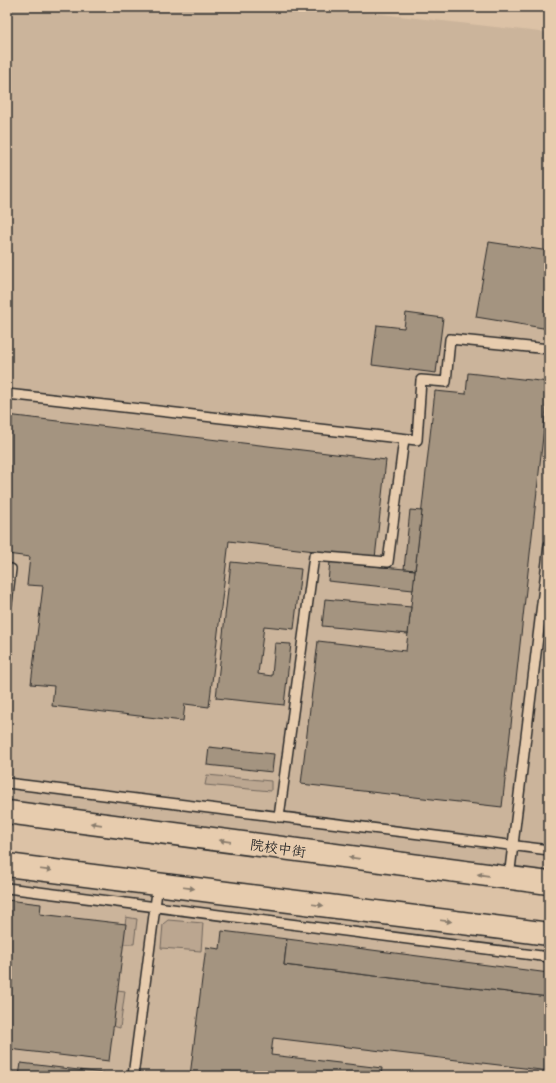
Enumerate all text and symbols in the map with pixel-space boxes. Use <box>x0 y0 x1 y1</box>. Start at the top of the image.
one-way arrow <box>90 821 102 827</box>
street label: 院校中街 <box>249 836 307 861</box>
one-way arrow <box>219 838 231 844</box>
one-way arrow <box>348 855 360 861</box>
one-way arrow <box>40 867 52 873</box>
one-way arrow <box>476 872 489 878</box>
one-way arrow <box>183 885 195 891</box>
one-way arrow <box>311 901 324 908</box>
one-way arrow <box>440 918 453 924</box>

